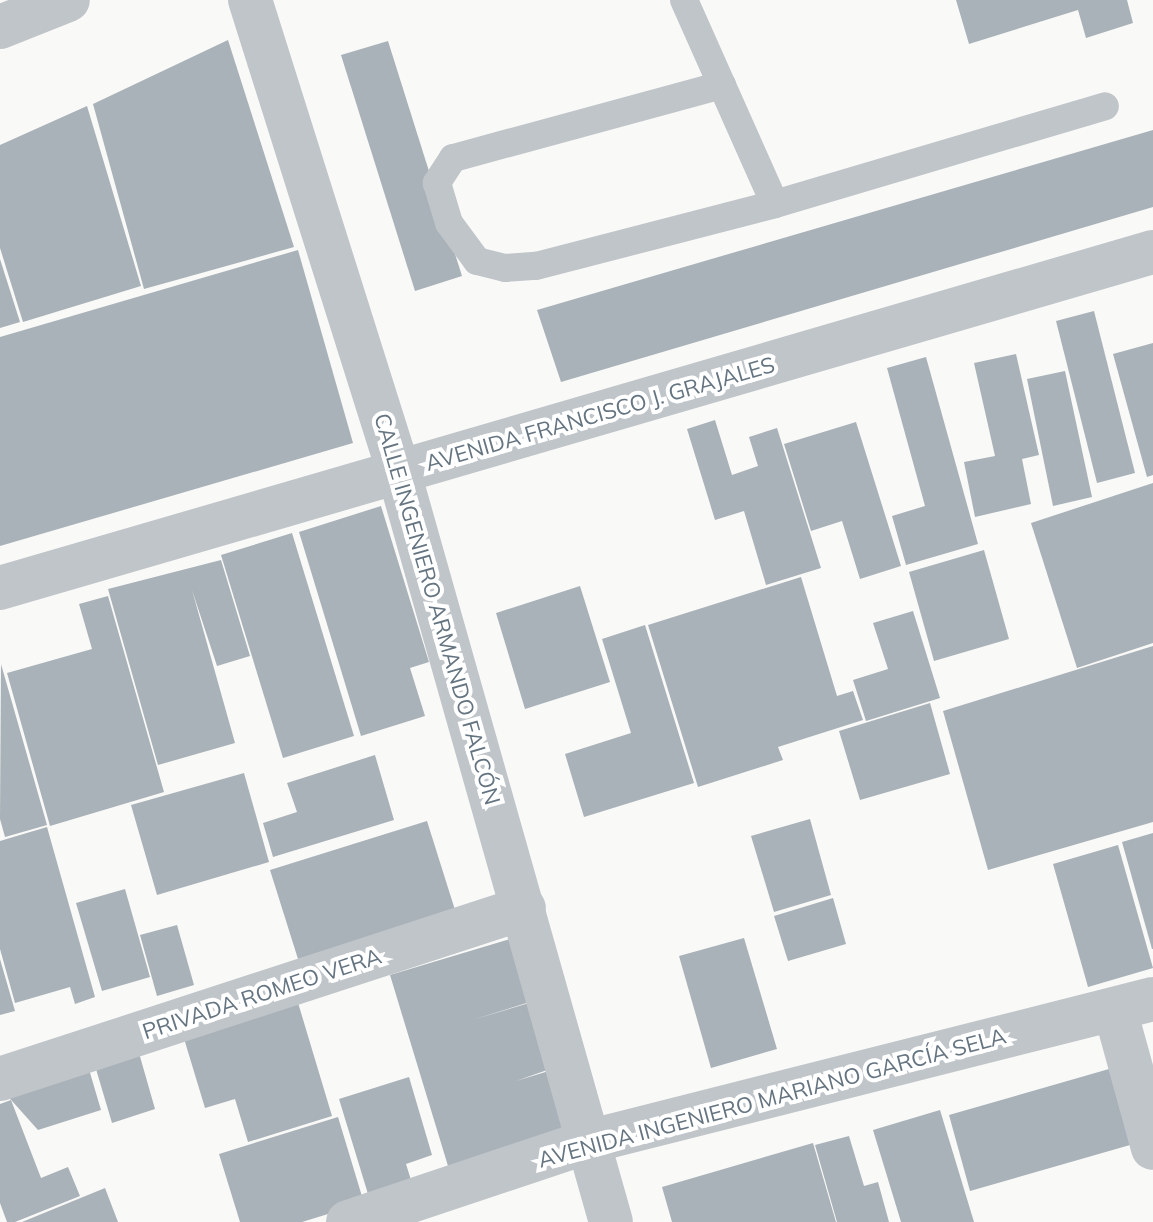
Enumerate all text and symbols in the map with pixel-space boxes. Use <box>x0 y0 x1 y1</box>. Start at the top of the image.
street label: AVENIDA FRANCISCO J. GRAJALES <box>422 351 778 477</box>
street label: CALLE INGENIERO ARMANDO FALCÓN <box>368 410 506 808</box>
street label: PRIVADA ROMEO VERA <box>139 943 385 1045</box>
street label: AVENIDA INGENIERO MARIANO GARCÍA SELA <box>535 1023 1009 1173</box>

